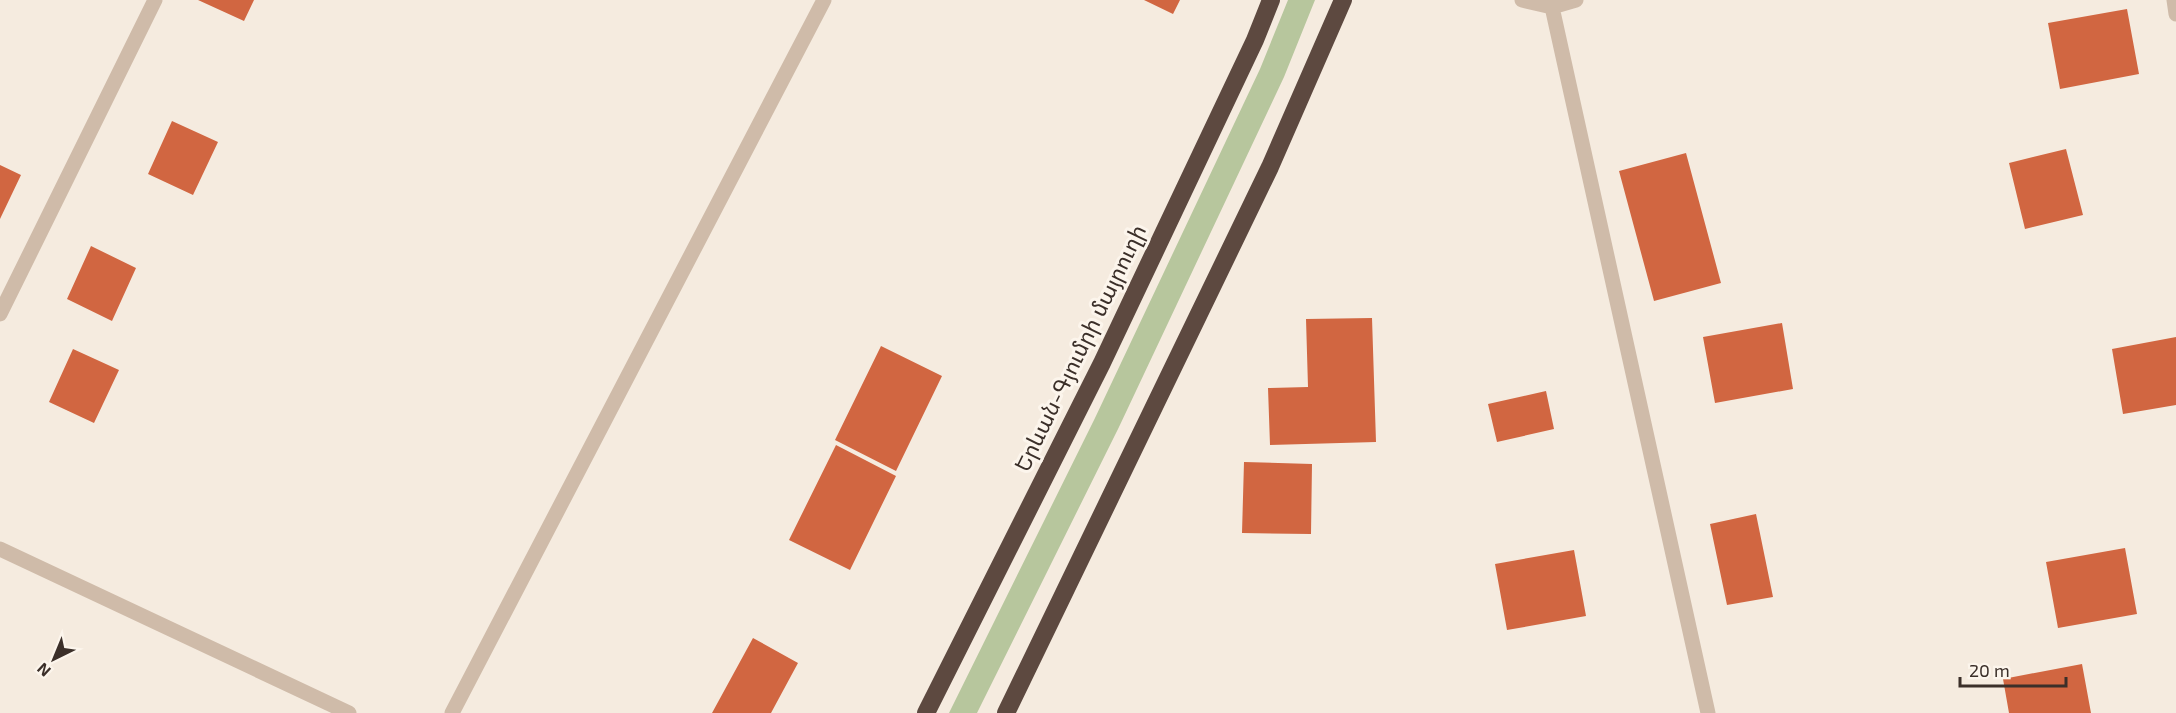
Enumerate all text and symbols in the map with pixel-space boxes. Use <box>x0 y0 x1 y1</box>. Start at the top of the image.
street label: Երևան-Գյումրի մայրուղի <box>1008 220 1151 476</box>
north arrow <box>24 629 84 689</box>
scale bar <box>1960 650 2066 688</box>
text: N <box>33 659 54 681</box>
text: 20 m <box>1969 659 2010 681</box>

